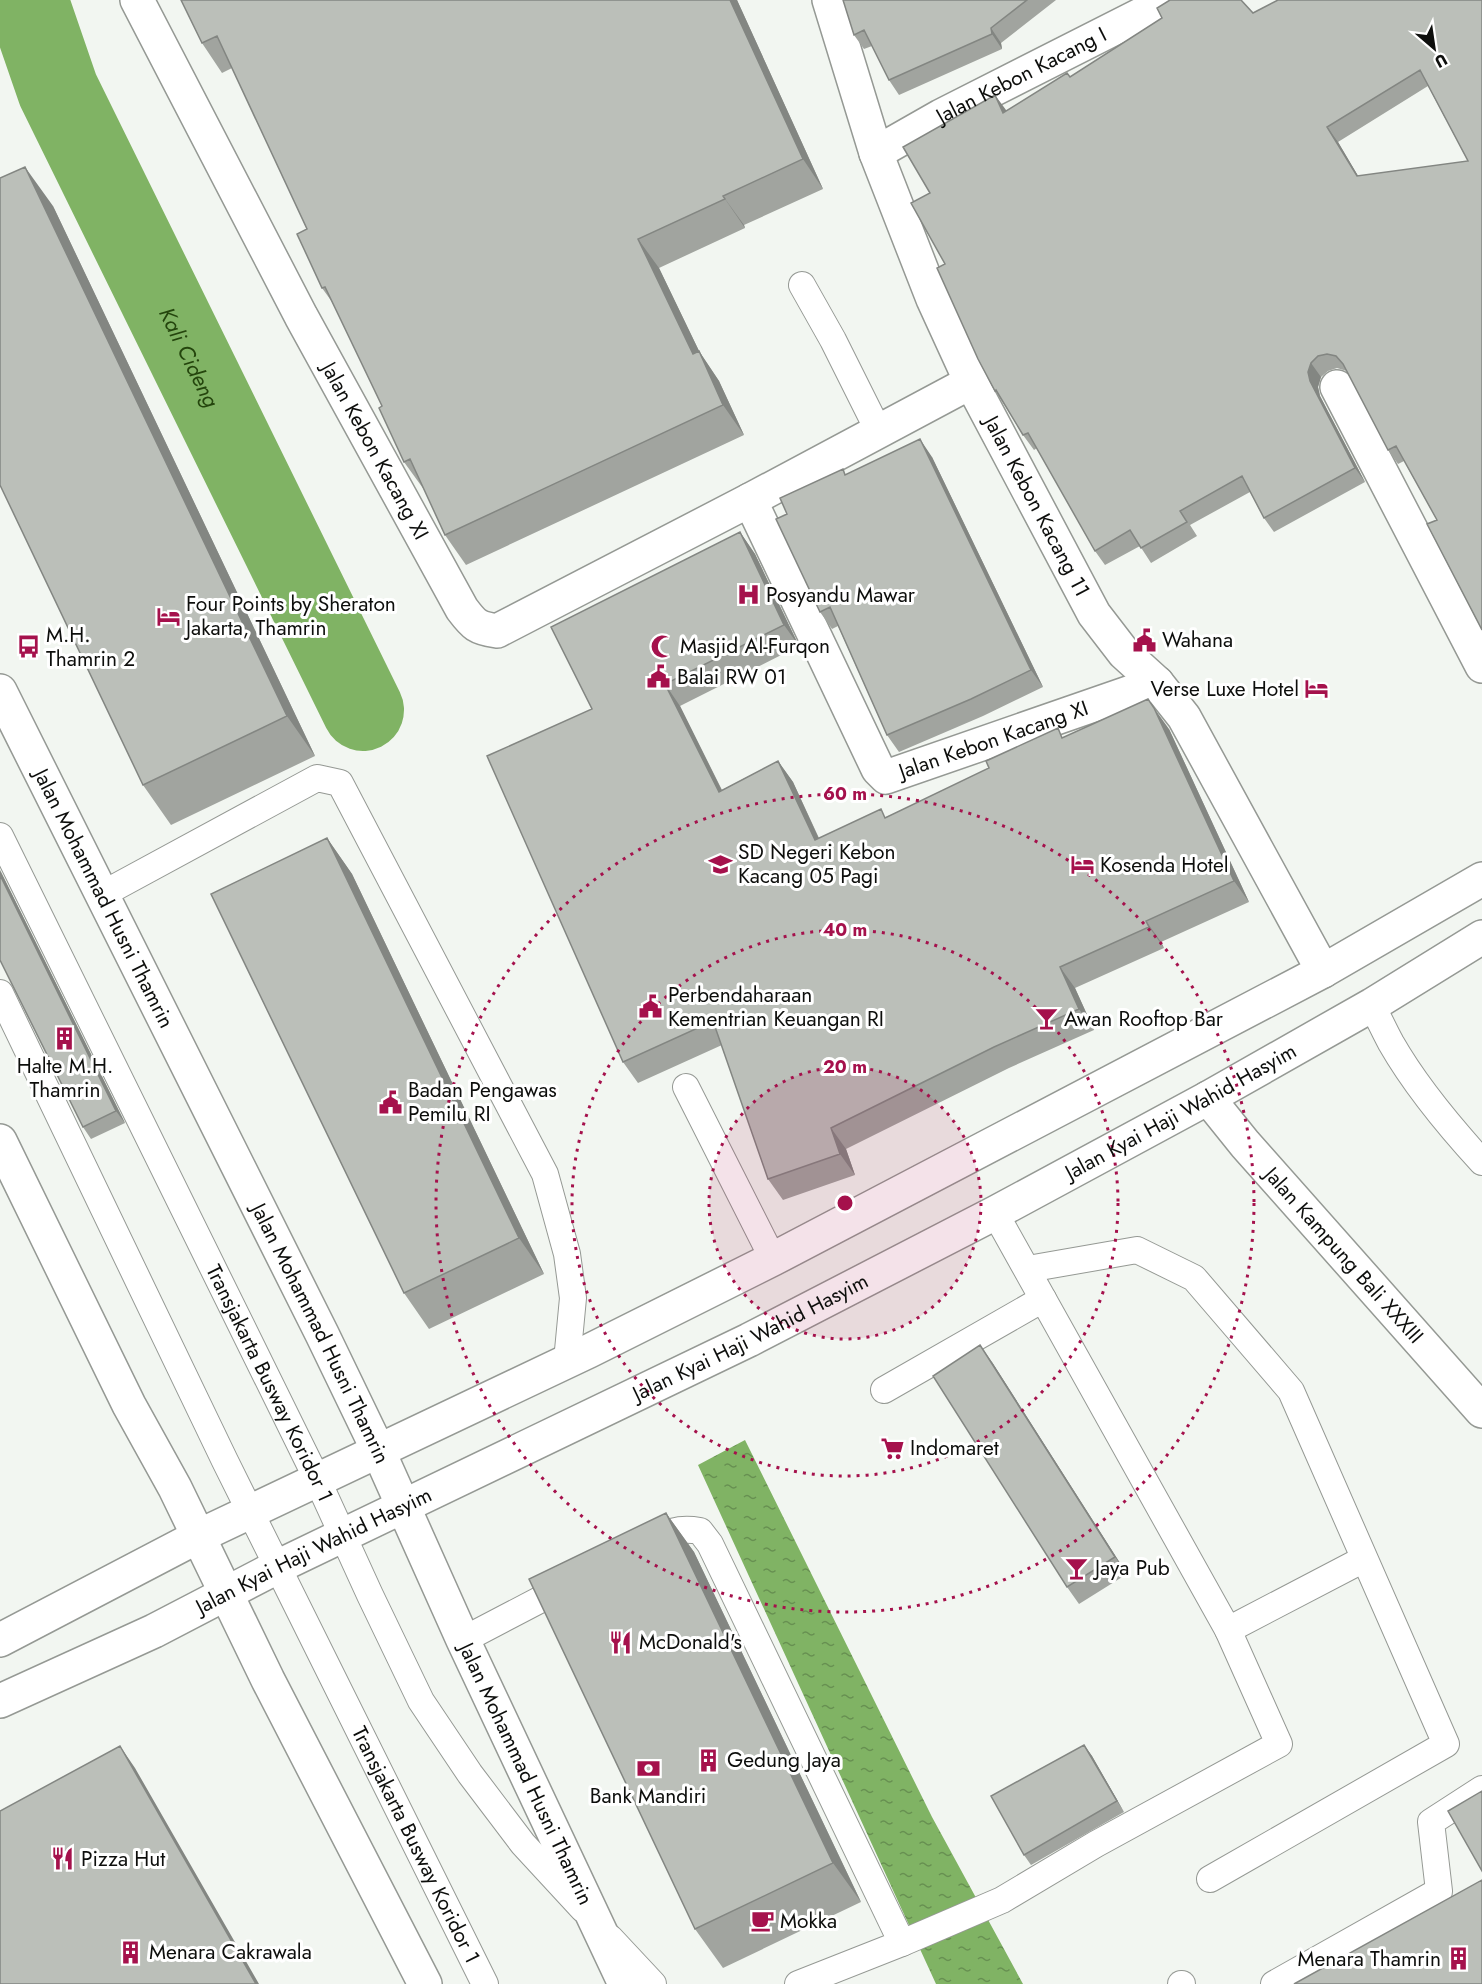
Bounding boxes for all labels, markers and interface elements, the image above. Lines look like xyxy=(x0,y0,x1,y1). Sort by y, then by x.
north arrow xyxy=(1404,18,1464,78)
street label: Jalan Kebon Kacang I xyxy=(928,20,1112,132)
text: U xyxy=(1431,48,1452,73)
water label: Kali Cideng xyxy=(151,302,228,413)
street label: Jalan Kebon Kacang XI xyxy=(313,354,436,545)
street label: Jalan Kebon Kacang 11 xyxy=(975,408,1097,602)
place label: Posyandu Mawar xyxy=(766,580,916,610)
hospital icon: Posyandu Mawar xyxy=(735,582,761,608)
place label: Four Points by Sheraton Jakarta, Thamrin xyxy=(183,589,396,643)
hotel icon: Four Points by Sheraton Jakarta, Thamrin xyxy=(155,603,181,629)
place label: M.H. Thamrin 2 xyxy=(46,620,135,674)
place label: Wahana xyxy=(1162,625,1233,655)
public building icon: Wahana xyxy=(1131,627,1157,653)
place label: Masjid Al-Furqon xyxy=(680,631,830,661)
mosque icon: Masjid Al-Furqon xyxy=(649,633,675,659)
bus stop icon: M.H. Thamrin 2 xyxy=(15,634,41,660)
place label: Balai RW 01 xyxy=(677,662,786,692)
public building icon: Balai RW 01 xyxy=(646,664,672,690)
place label: Verse Luxe Hotel xyxy=(1150,674,1299,704)
hotel icon: Verse Luxe Hotel xyxy=(1304,676,1330,702)
street label: Jalan Kebon Kacang XI xyxy=(892,693,1092,787)
street label: Jalan Mohammad Husni Thamrin xyxy=(25,761,181,1033)
text: 60 m xyxy=(823,781,867,807)
place label: SD Negeri Kebon Kacang 05 Pagi xyxy=(738,837,895,891)
place label: Kosenda Hotel xyxy=(1100,850,1229,880)
school or university icon: SD Negeri Kebon Kacang 05 Pagi xyxy=(707,851,733,877)
hotel icon: Kosenda Hotel xyxy=(1069,852,1095,878)
text: 40 m xyxy=(823,917,867,943)
place label: Perbendaharaan Kementrian Keuangan RI xyxy=(668,980,884,1034)
public building icon: Perbendaharaan Kementrian Keuangan RI xyxy=(637,994,663,1020)
place label: Awan Rooftop Bar xyxy=(1064,1004,1224,1034)
bar icon: Awan Rooftop Bar xyxy=(1033,1006,1059,1032)
building icon: Halte M.H. Thamrin xyxy=(52,1025,78,1051)
street label: Jalan Kyai Haji Wahid Hasyim xyxy=(1057,1036,1302,1189)
place label: Halte M.H. Thamrin xyxy=(17,1051,113,1105)
text: 20 m xyxy=(823,1054,867,1080)
place label: Badan Pengawas Pemilu RI xyxy=(408,1075,557,1129)
public building icon: Badan Pengawas Pemilu RI xyxy=(377,1089,403,1115)
street label: Jalan Kampung Bali XXXIII xyxy=(1255,1158,1430,1350)
centre of rings xyxy=(835,1193,855,1213)
street label: Jalan Mohammad Husni Thamrin xyxy=(243,1195,397,1468)
street label: Transjakarta Busway Koridor 1 xyxy=(199,1259,340,1507)
street label: Jalan Kyai Haji Wahid Hasyim xyxy=(625,1266,873,1410)
place label: Indomaret xyxy=(910,1433,999,1463)
supermarket icon: Indomaret xyxy=(879,1435,905,1461)
street label: Jalan Kyai Haji Wahid Hasyim xyxy=(188,1480,437,1623)
place label: Jaya Pub xyxy=(1092,1553,1170,1583)
bar icon: Jaya Pub xyxy=(1064,1555,1090,1581)
place label: McDonald's xyxy=(639,1627,742,1657)
restaurant icon: McDonald's xyxy=(608,1629,634,1655)
street label: Jalan Mohammad Husni Thamrin xyxy=(450,1635,601,1910)
street label: Transjakarta Busway Koridor 1 xyxy=(344,1721,487,1968)
place label: Gedung Jaya xyxy=(727,1745,841,1775)
building icon: Gedung Jaya xyxy=(696,1747,722,1773)
bank icon: Bank Mandiri xyxy=(635,1755,661,1781)
place label: Bank Mandiri xyxy=(590,1781,706,1811)
place label: Pizza Hut xyxy=(81,1844,165,1874)
restaurant icon: Pizza Hut xyxy=(50,1846,76,1872)
place label: Mokka xyxy=(780,1906,837,1936)
cafe icon: Mokka xyxy=(749,1908,775,1934)
place label: Menara Cakrawala xyxy=(149,1937,312,1967)
building icon: Menara Cakrawala xyxy=(118,1939,144,1965)
place label: Menara Thamrin xyxy=(1297,1944,1441,1974)
building icon: Menara Thamrin xyxy=(1446,1946,1472,1972)

